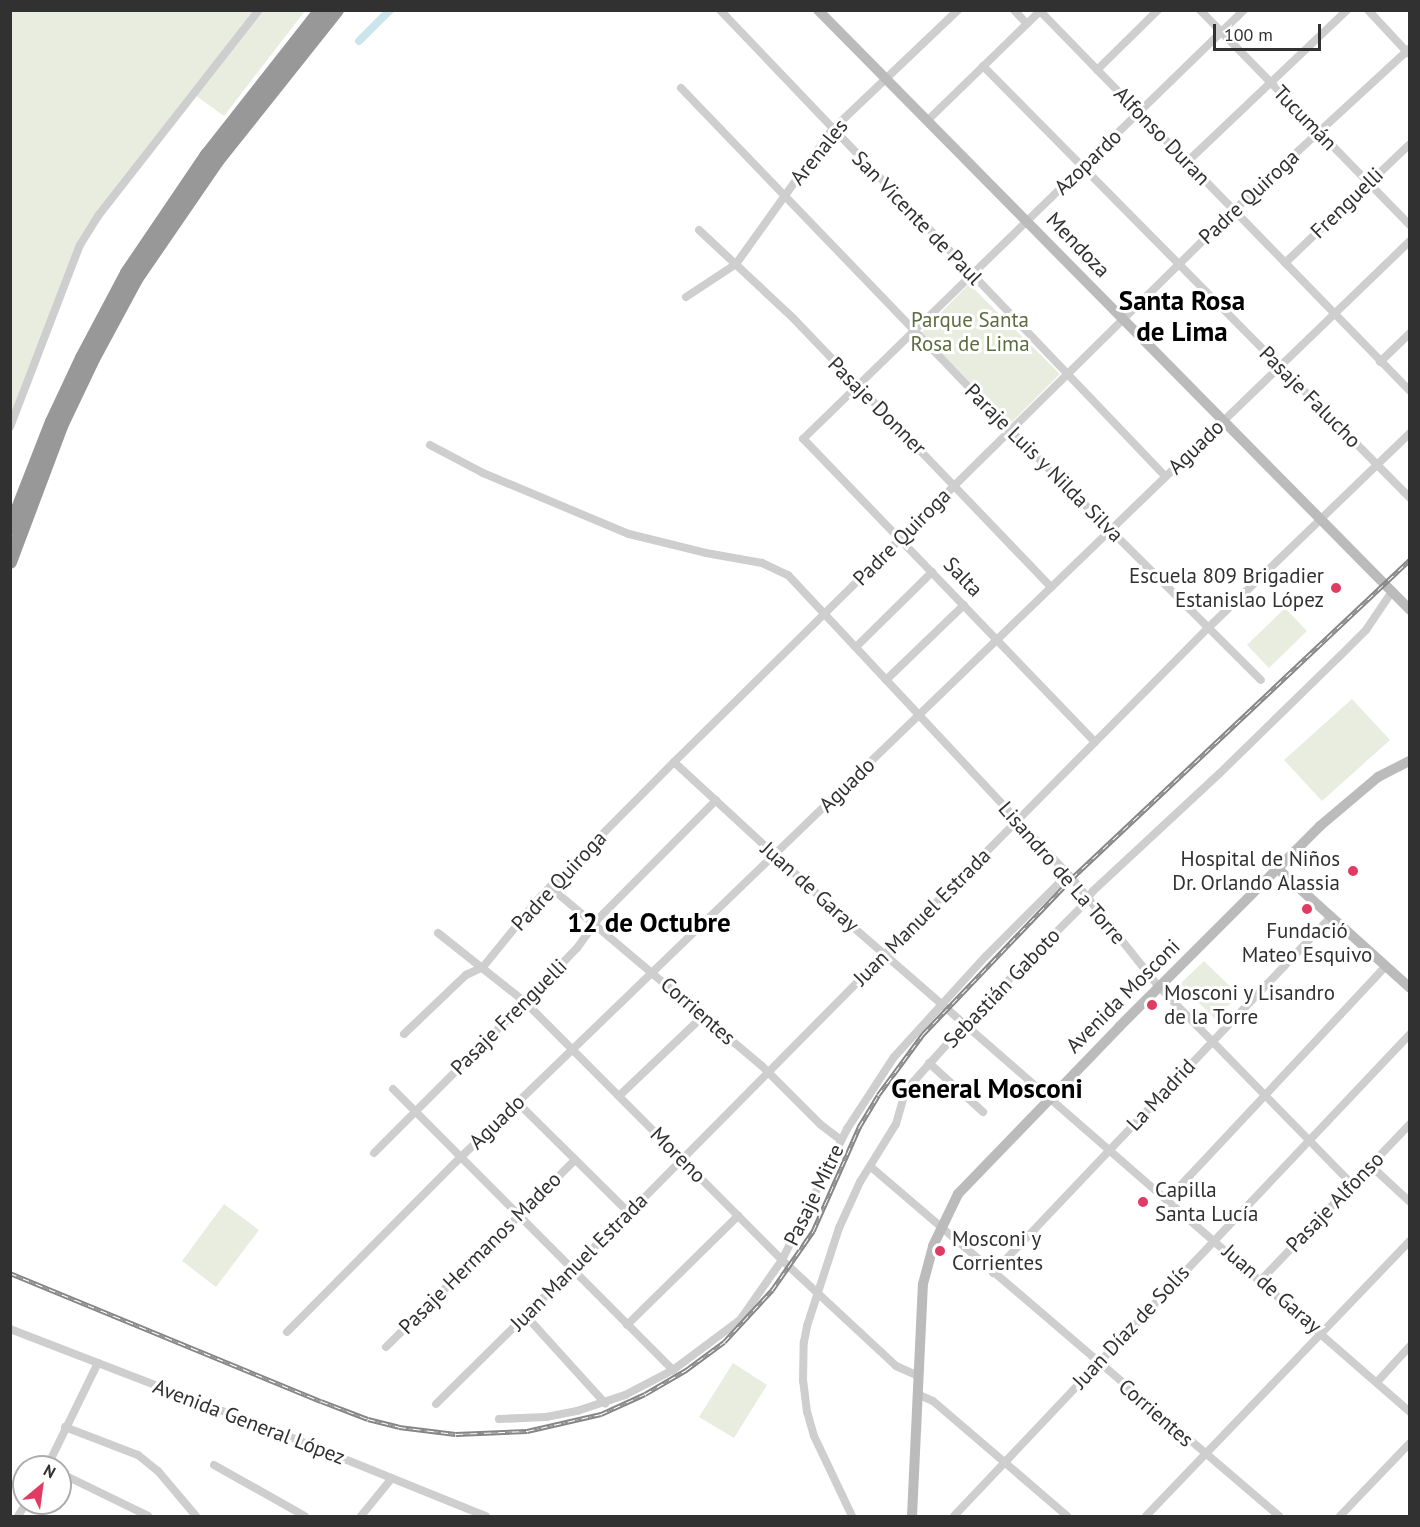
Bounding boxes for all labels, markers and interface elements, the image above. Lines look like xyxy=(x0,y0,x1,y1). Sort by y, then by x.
scale bar xyxy=(1216,12,1324,50)
text: 100 m xyxy=(1224,23,1273,46)
street label: Tucumán xyxy=(1268,80,1342,156)
street label: Alfonso Duran xyxy=(1109,81,1215,191)
street label: Arenales xyxy=(785,114,853,190)
street label: Azopardo xyxy=(1049,124,1127,200)
street label: Padre Quiroga xyxy=(1194,144,1304,250)
street label: San Vicente de Paul xyxy=(846,146,988,290)
street label: Frenguelli xyxy=(1305,162,1389,244)
street label: Mendoza xyxy=(1041,207,1115,283)
district label: Santa Rosa de Lima xyxy=(1119,284,1245,347)
park label: Parque Santa Rosa de Lima xyxy=(910,307,1030,357)
street label: Pasaje Falucho xyxy=(1254,341,1366,453)
street label: Pasaje Donner xyxy=(823,352,931,460)
street label: Paraje Luis y Nilda Silva xyxy=(959,378,1129,548)
street label: Aguado xyxy=(1163,414,1229,480)
street label: Padre Quiroga xyxy=(848,483,956,591)
street label: Salta xyxy=(938,552,988,602)
place label: Escuela 809 Brigadier Estanislao López xyxy=(1129,563,1324,613)
marker: Escuela 809 Brigadier Estanislao López xyxy=(1329,581,1343,595)
street label: Aguado xyxy=(814,752,880,818)
street label: Lisandro de La Torre xyxy=(993,796,1131,950)
street label: Padre Quiroga xyxy=(506,826,612,936)
street label: Juan de Garay xyxy=(756,836,864,938)
street label: Juan Manuel Estrada xyxy=(848,843,996,991)
place label: Hospital de Niños Dr. Orlando Alassia xyxy=(1170,846,1340,896)
marker: Hospital de Niños Dr. Orlando Alassia xyxy=(1344,862,1362,880)
marker: Fundació Mateo Esquivo xyxy=(1300,902,1314,916)
district label: 12 de Octubre xyxy=(567,907,731,939)
place label: Fundació Mateo Esquivo xyxy=(1242,918,1372,968)
street label: Sebastián Gaboto xyxy=(939,923,1065,1053)
street label: Avenida Mosconi xyxy=(1061,934,1185,1058)
street label: Pasaje Frenguelli xyxy=(446,954,572,1080)
street label: Corrientes xyxy=(655,972,741,1050)
place label: Mosconi y Lisandro de la Torre xyxy=(1164,980,1336,1030)
marker: Mosconi y Lisandro de la Torre xyxy=(1145,998,1159,1012)
street label: La Madrid xyxy=(1121,1054,1201,1136)
district label: General Mosconi xyxy=(891,1073,1083,1105)
street label: Aguado xyxy=(464,1089,530,1155)
street label: Moreno xyxy=(645,1122,711,1188)
street label: Pasaje Mitre xyxy=(779,1140,849,1250)
street label: Pasaje Alfonso xyxy=(1281,1146,1389,1258)
street label: Pasaje Hermanos Madeo xyxy=(394,1167,566,1339)
place label: Capilla Santa Lucía xyxy=(1155,1177,1258,1227)
street label: Juan Manuel Estrada xyxy=(505,1188,653,1336)
marker: Capilla Santa Lucía xyxy=(1136,1195,1150,1209)
place label: Mosconi y Corrientes xyxy=(952,1226,1043,1276)
street label: Juan de Garay xyxy=(1217,1239,1327,1339)
marker: Mosconi y Corrientes xyxy=(933,1244,947,1258)
street label: Juan Díaz de Solís xyxy=(1067,1260,1195,1394)
street label: Avenida General López xyxy=(149,1374,349,1470)
street label: Corrientes xyxy=(1113,1374,1199,1452)
north arrow xyxy=(12,1455,72,1515)
text: N xyxy=(40,1460,59,1482)

